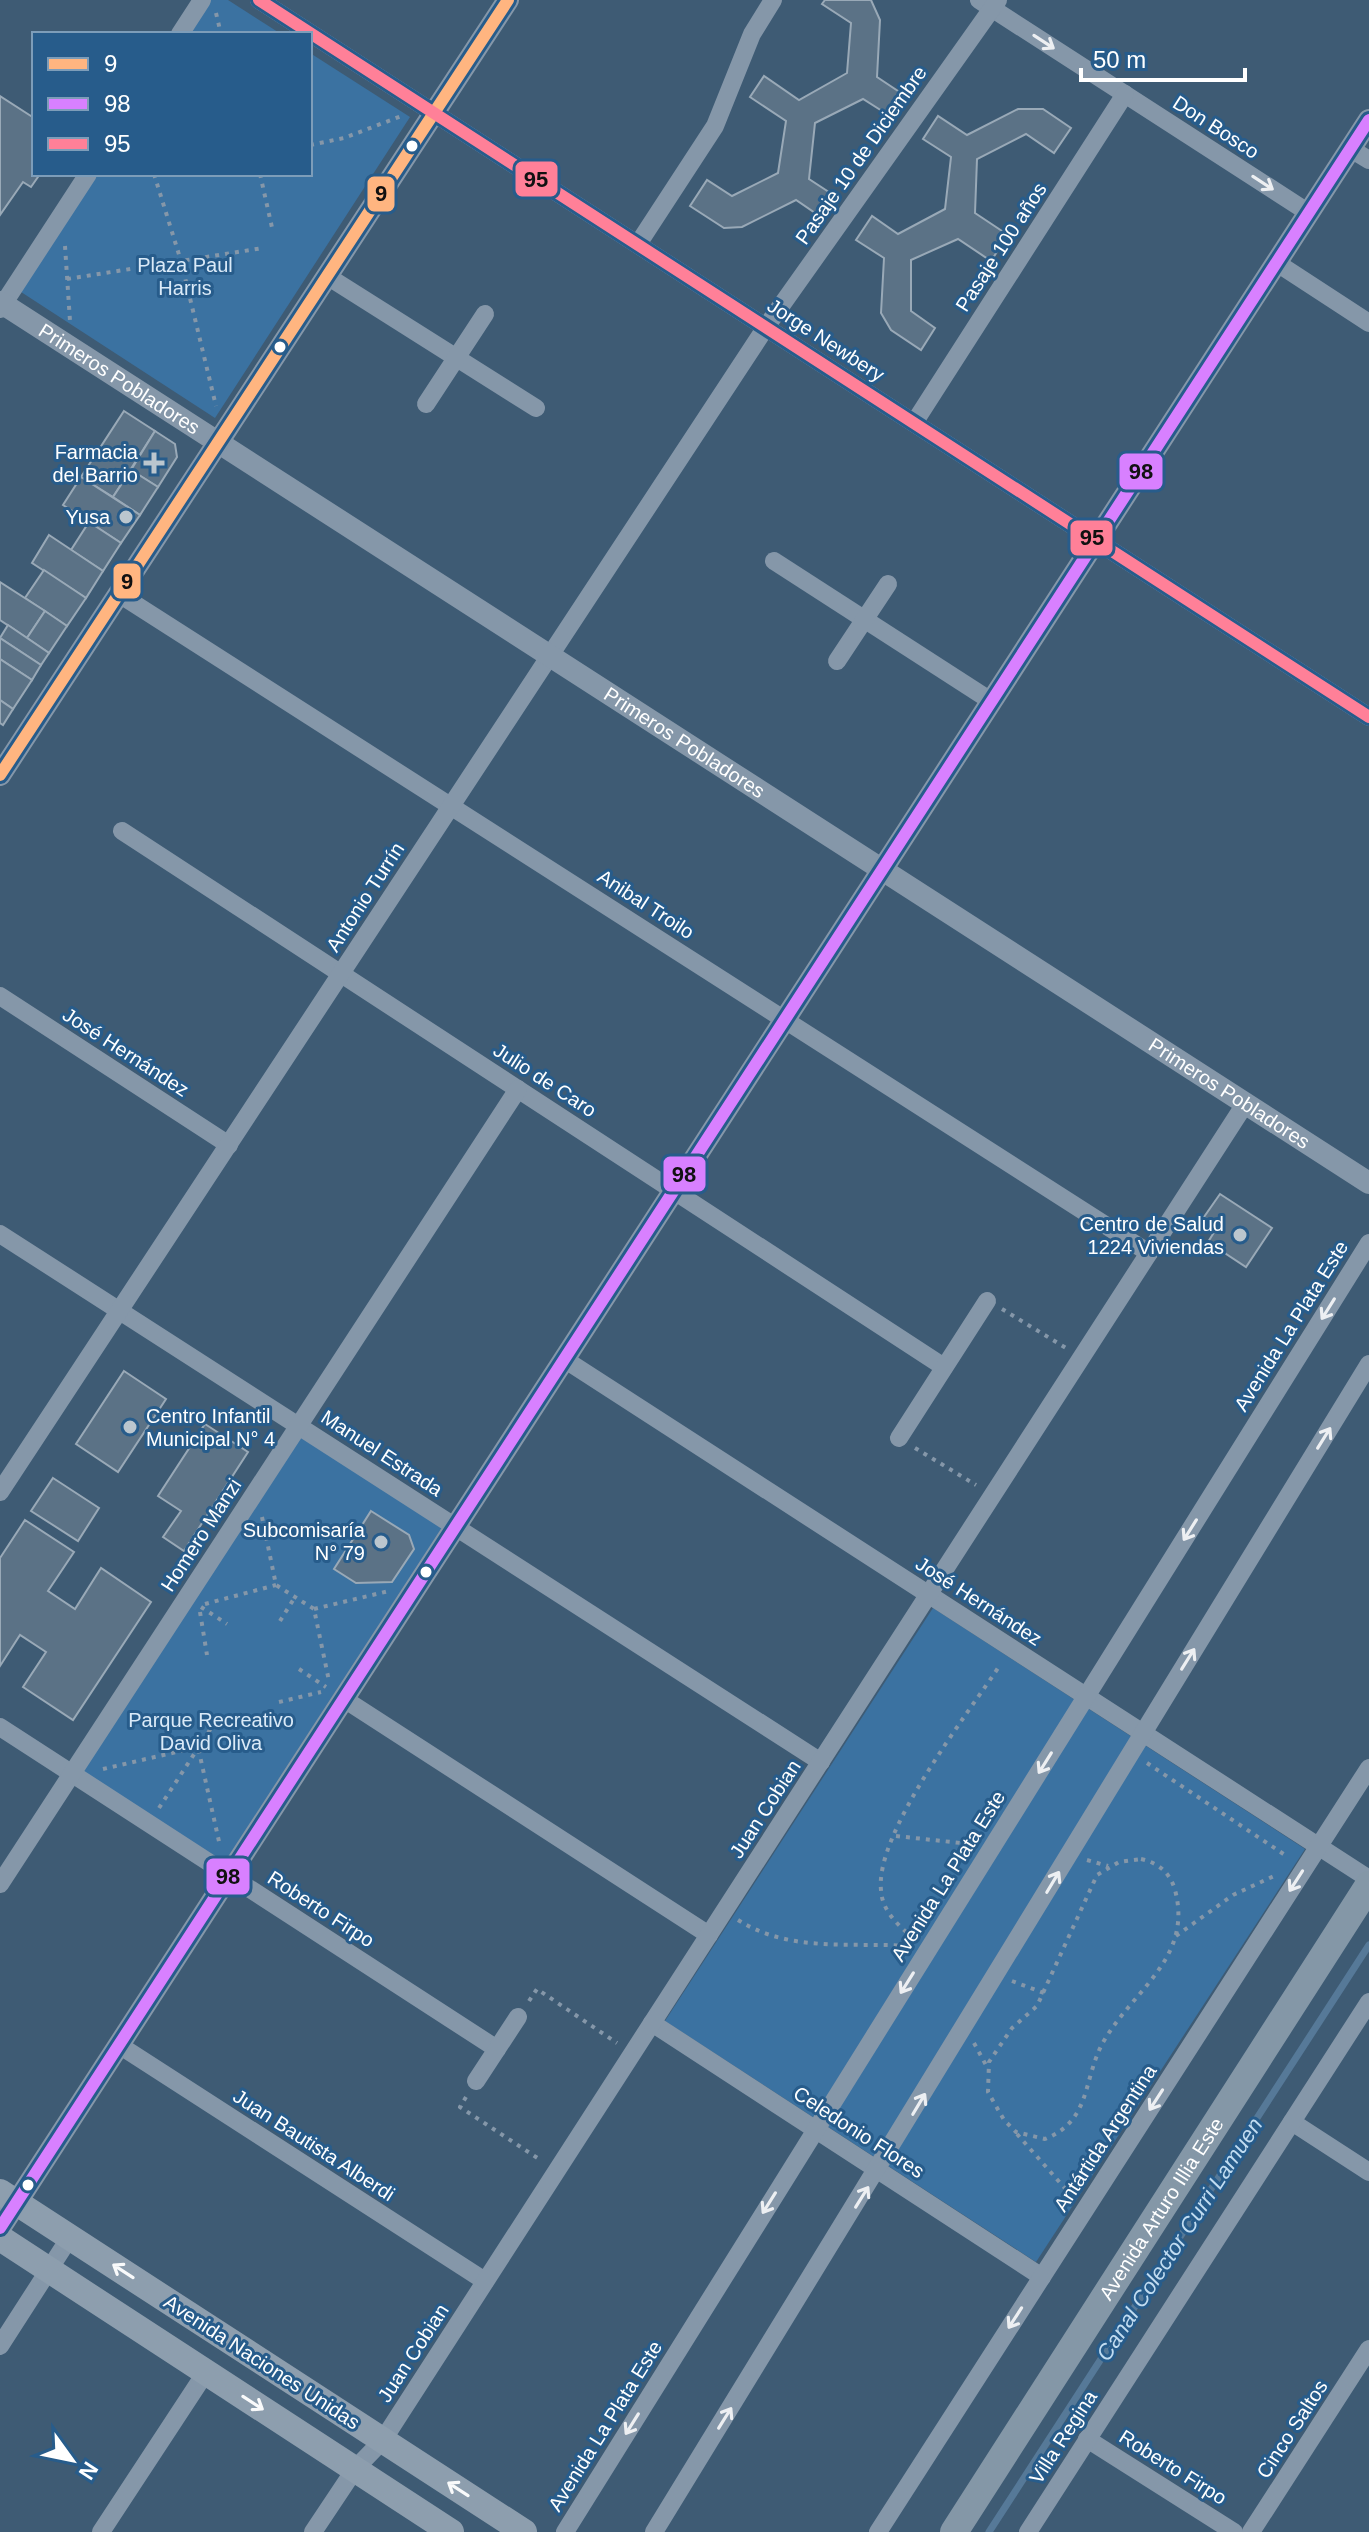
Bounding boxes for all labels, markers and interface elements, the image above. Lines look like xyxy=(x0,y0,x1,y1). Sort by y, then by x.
legend xyxy=(32,32,312,176)
scale bar xyxy=(1081,32,1245,82)
one-way arrow xyxy=(1032,35,1055,51)
text: 50 m xyxy=(1093,46,1146,73)
text: 9 xyxy=(104,50,117,77)
street label: Pasaje 10 de Diciembre xyxy=(791,62,931,248)
text: 98 xyxy=(104,90,131,117)
street label: Don Bosco xyxy=(1169,91,1263,163)
text: 95 xyxy=(104,130,131,157)
unlabelled marker xyxy=(404,138,420,154)
line badge: 95 xyxy=(514,160,559,198)
text: 95 xyxy=(524,167,548,192)
line badge: 9 xyxy=(366,175,396,213)
one-way arrow xyxy=(1251,175,1274,191)
street label: Pasaje 100 años xyxy=(951,179,1051,315)
text: 9 xyxy=(375,181,387,206)
park label: Plaza Paul Harris xyxy=(137,254,233,299)
street label: Jorge Newbery xyxy=(764,294,888,386)
street label: Primeros Pobladores xyxy=(35,319,204,439)
unlabelled marker xyxy=(272,339,288,355)
place label: Farmacia del Barrio xyxy=(52,441,139,486)
line badge: 98 xyxy=(1118,452,1164,491)
marker: Farmacia del Barrio xyxy=(145,454,163,472)
text: 98 xyxy=(1129,459,1153,484)
place label: Yusa xyxy=(66,506,111,528)
marker: Yusa xyxy=(117,508,135,526)
line badge: 95 xyxy=(1069,519,1114,557)
text: 95 xyxy=(1080,525,1104,550)
line badge: 9 xyxy=(112,562,142,600)
text: 9 xyxy=(121,569,133,594)
street label: Primeros Pobladores xyxy=(600,683,769,802)
street label: Antonio Turrín xyxy=(322,838,408,956)
street label: Anibal Troilo xyxy=(594,865,698,943)
street label: José Hernández xyxy=(59,1003,193,1101)
street label: Primeros Pobladores xyxy=(1145,1033,1314,1153)
street label: Julio de Caro xyxy=(490,1039,600,1121)
line badge: 98 xyxy=(662,1155,707,1193)
text: 98 xyxy=(672,1162,696,1187)
place label: Centro de Salud 1224 Viviendas xyxy=(1079,1213,1224,1258)
marker: Centro de Salud 1224 Viviendas xyxy=(1231,1226,1249,1244)
street label: Avenida La Plata Este xyxy=(1230,1237,1352,1415)
one-way arrow xyxy=(1319,1297,1335,1320)
place label: Centro Infantil Municipal N° 4 xyxy=(146,1405,275,1450)
street label: Manuel Estrada xyxy=(317,1406,447,1501)
marker: Centro Infantil Municipal N° 4 xyxy=(121,1418,139,1436)
one-way arrow xyxy=(1316,1427,1332,1450)
street label: Homero Manzi xyxy=(156,1474,246,1596)
one-way arrow xyxy=(1182,1518,1198,1541)
place label: Subcomisaría N° 79 xyxy=(243,1519,366,1564)
marker: Subcomisaría N° 79 xyxy=(372,1533,390,1551)
street label: José Hernández xyxy=(912,1552,1046,1650)
unlabelled marker xyxy=(418,1564,434,1580)
one-way arrow xyxy=(1180,1648,1196,1671)
park label: Parque Recreativo David Oliva xyxy=(128,1709,294,1754)
one-way arrow xyxy=(1037,1751,1053,1774)
street label: Juan Cobian xyxy=(725,1756,805,1862)
street label: Avenida La Plata Este xyxy=(887,1787,1009,1965)
line badge: 98 xyxy=(205,1857,251,1896)
text: 98 xyxy=(216,1864,240,1889)
street label: Roberto Firpo xyxy=(264,1866,378,1952)
one-way arrow xyxy=(1288,1869,1304,1892)
one-way arrow xyxy=(1045,1871,1061,1894)
one-way arrow xyxy=(898,1971,914,1994)
street label: Antártida Argentina xyxy=(1049,2060,1161,2215)
street label: Celedonio Flores xyxy=(790,2082,928,2182)
street label: Juan Bautista Alberdi xyxy=(229,2085,399,2205)
one-way arrow xyxy=(1147,2088,1163,2111)
one-way arrow xyxy=(911,2093,927,2116)
water label: Canal Colector Curri Lamuen xyxy=(1091,2113,1267,2366)
street label: Avenida Arturo Illia Este xyxy=(1095,2114,1228,2304)
unlabelled marker xyxy=(20,2177,36,2193)
one-way arrow xyxy=(854,2186,870,2209)
one-way arrow xyxy=(760,2191,776,2214)
one-way arrow xyxy=(112,2263,135,2279)
street label: Avenida Naciones Unidas xyxy=(160,2291,364,2433)
street label: Juan Cobian xyxy=(373,2300,453,2406)
one-way arrow xyxy=(1007,2307,1024,2329)
street label: Avenida La Plata Este xyxy=(544,2337,666,2515)
street label: Cinco Saltos xyxy=(1252,2376,1332,2482)
street label: Villa Regina xyxy=(1025,2386,1102,2488)
one-way arrow xyxy=(241,2396,264,2412)
one-way arrow xyxy=(717,2407,733,2430)
one-way arrow xyxy=(623,2412,639,2435)
north arrow xyxy=(32,2420,112,2500)
street label: Roberto Firpo xyxy=(1115,2425,1231,2509)
text: N xyxy=(74,2457,103,2484)
one-way arrow xyxy=(448,2481,470,2498)

